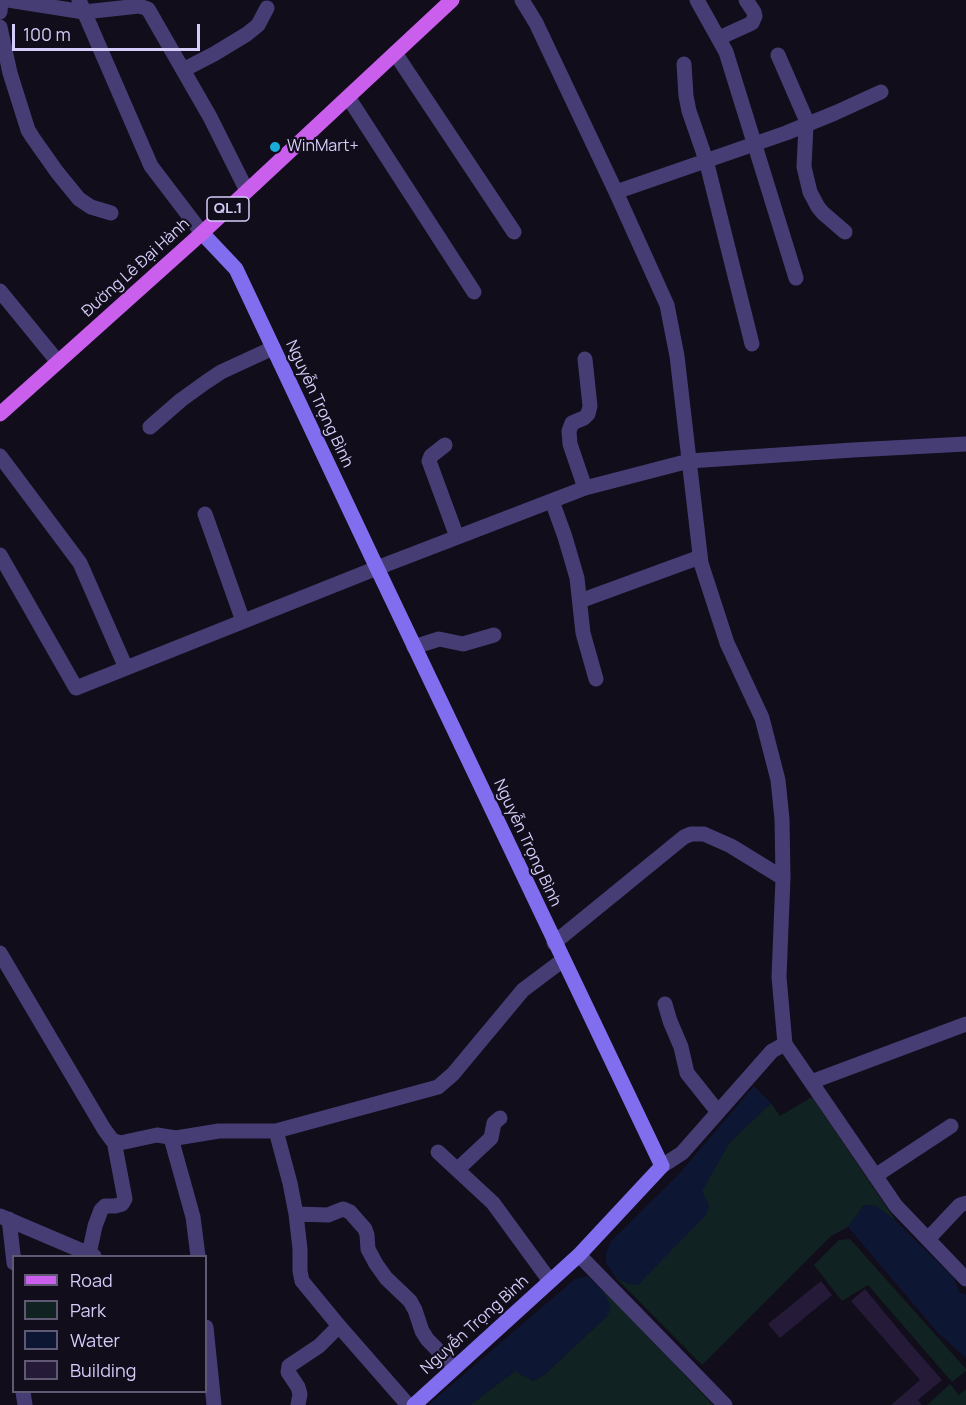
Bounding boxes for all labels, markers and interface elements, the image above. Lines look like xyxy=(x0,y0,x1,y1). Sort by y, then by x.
scale bar xyxy=(15,12,202,50)
text: 100 m xyxy=(23,22,71,46)
place label: WinMart+ xyxy=(287,137,359,157)
marker: WinMart+ xyxy=(268,140,282,154)
road number: QL.1 xyxy=(207,197,249,221)
street label: Đường Lê Đại Hành xyxy=(78,215,194,321)
street label: Nguyễn Trọng Bình xyxy=(281,337,357,471)
street label: Nguyễn Trọng Bình xyxy=(489,776,565,910)
legend xyxy=(12,1255,207,1393)
text: Road xyxy=(70,1268,113,1292)
street label: Nguyễn Trọng Bình xyxy=(417,1272,533,1378)
text: Park xyxy=(70,1298,106,1322)
text: Water xyxy=(70,1328,120,1352)
text: Building xyxy=(70,1358,136,1382)

